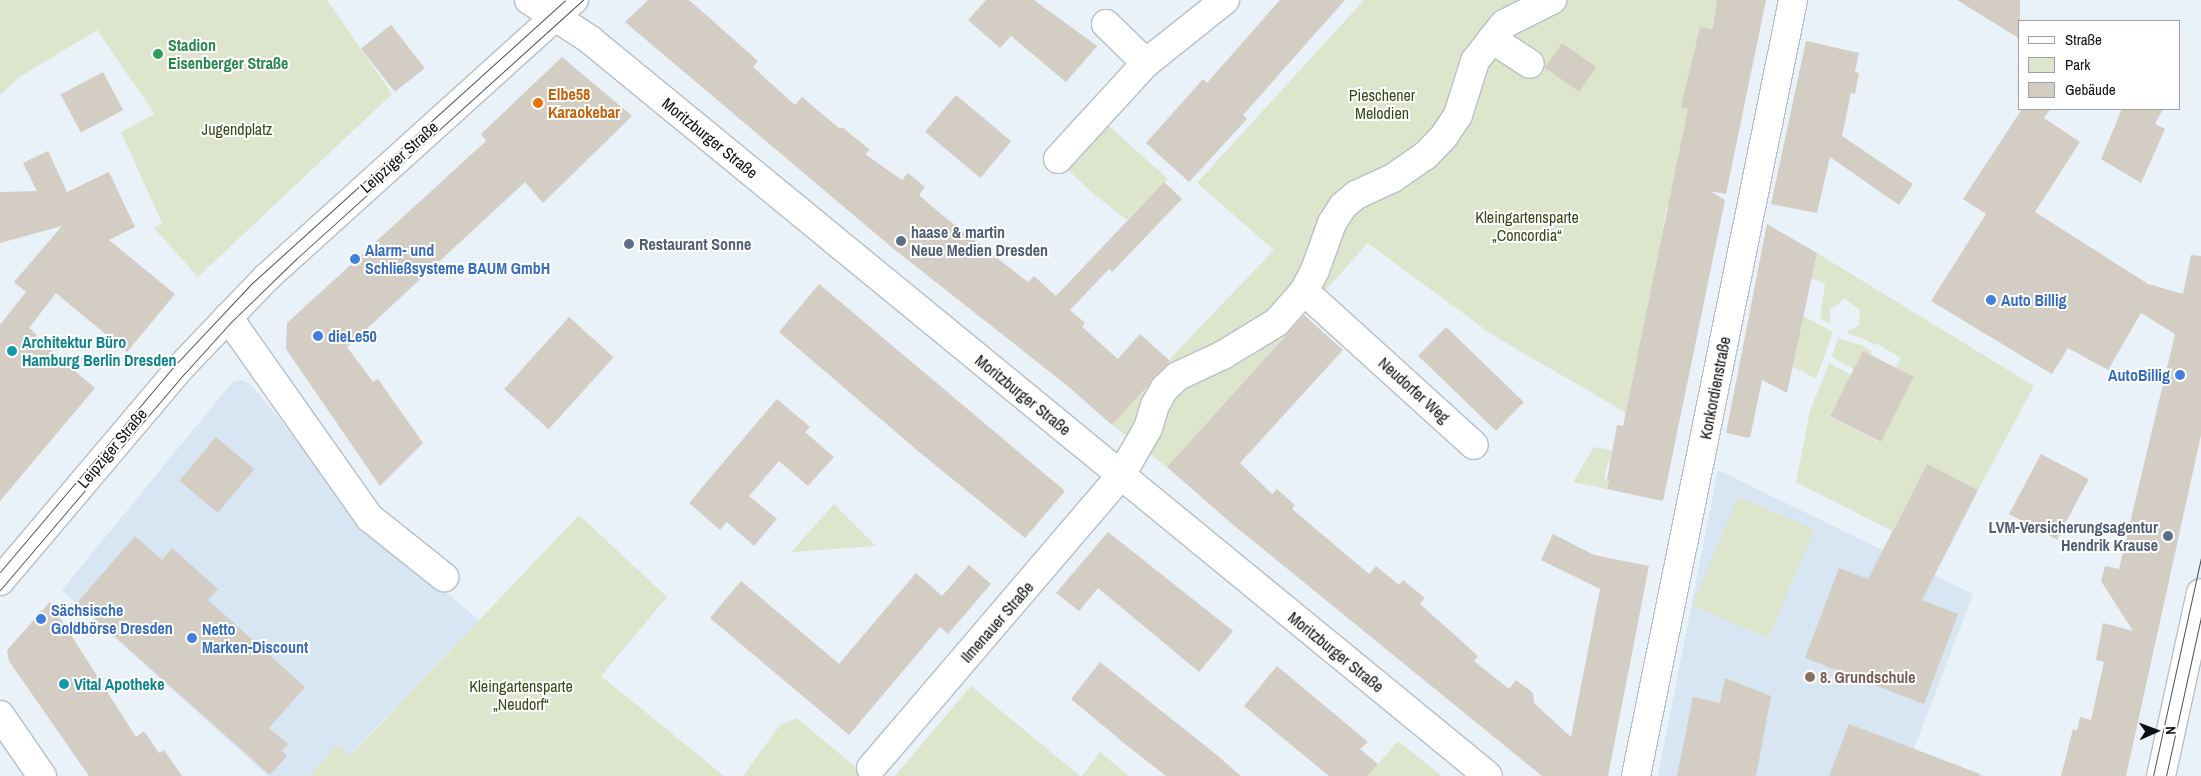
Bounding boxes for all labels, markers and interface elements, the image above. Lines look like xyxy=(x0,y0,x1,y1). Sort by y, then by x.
legend xyxy=(2018,20,2181,110)
text: Straße xyxy=(2065,29,2102,50)
place label: Stadion Eisenberger Straße xyxy=(168,35,288,73)
marker: Stadion Eisenberger Straße xyxy=(152,48,164,60)
text: Park xyxy=(2065,54,2090,75)
text: Gebäude xyxy=(2065,79,2116,100)
place label: Elbe58 Karaokebar xyxy=(548,84,620,122)
park label: Pieschener Melodien xyxy=(1349,85,1415,123)
street label: Moritzburger Straße xyxy=(658,94,762,182)
marker: Elbe58 Karaokebar xyxy=(532,97,544,109)
street label: Leipziger Straße xyxy=(356,117,442,197)
park label: Jugendplatz xyxy=(202,119,272,139)
park label: Kleingartensparte „Concordia“ xyxy=(1475,207,1579,245)
place label: haase & martin Neue Medien Dresden xyxy=(911,222,1048,260)
place label: Restaurant Sonne xyxy=(639,234,751,254)
marker: haase & martin Neue Medien Dresden xyxy=(895,235,907,247)
marker: Restaurant Sonne xyxy=(623,238,635,250)
place label: Alarm- und Schließsysteme BAUM GmbH xyxy=(365,240,550,278)
marker: Alarm- und Schließsysteme BAUM GmbH xyxy=(349,253,361,265)
place label: Auto Billig xyxy=(2001,290,2067,310)
marker: Auto Billig xyxy=(1985,294,1997,306)
place label: dieLe50 xyxy=(328,326,377,346)
marker: dieLe50 xyxy=(312,330,324,342)
place label: Architektur Büro Hamburg Berlin Dresden xyxy=(22,332,177,370)
street label: Konkordienstraße xyxy=(1696,335,1734,441)
marker: Architektur Büro Hamburg Berlin Dresden xyxy=(6,345,18,357)
street label: Moritzburger Straße xyxy=(971,351,1075,439)
street label: Neudorfer Weg xyxy=(1375,353,1453,427)
place label: AutoBillig xyxy=(2108,365,2170,385)
marker: AutoBillig xyxy=(2174,369,2186,381)
street label: Leipziger Straße xyxy=(73,404,151,492)
place label: LVM-Versicherungsagentur Hendrik Krause xyxy=(1989,517,2158,555)
marker: LVM-Versicherungsagentur Hendrik Krause xyxy=(2162,530,2174,542)
street label: Ilmenauer Straße xyxy=(957,577,1037,667)
place label: Sächsische Goldbörse Dresden xyxy=(51,600,173,638)
street label: Moritzburger Straße xyxy=(1284,608,1388,696)
marker: Sächsische Goldbörse Dresden xyxy=(35,613,47,625)
place label: Netto Marken-Discount xyxy=(202,619,308,657)
marker: Netto Marken-Discount xyxy=(186,632,198,644)
place label: 8. Grundschule xyxy=(1820,667,1916,687)
marker: 8. Grundschule xyxy=(1804,671,1816,683)
place label: Vital Apotheke xyxy=(74,674,165,694)
park label: Kleingartensparte „Neudorf“ xyxy=(469,676,573,714)
marker: Vital Apotheke xyxy=(58,678,70,690)
north arrow xyxy=(2131,706,2181,756)
text: N xyxy=(2162,726,2180,735)

